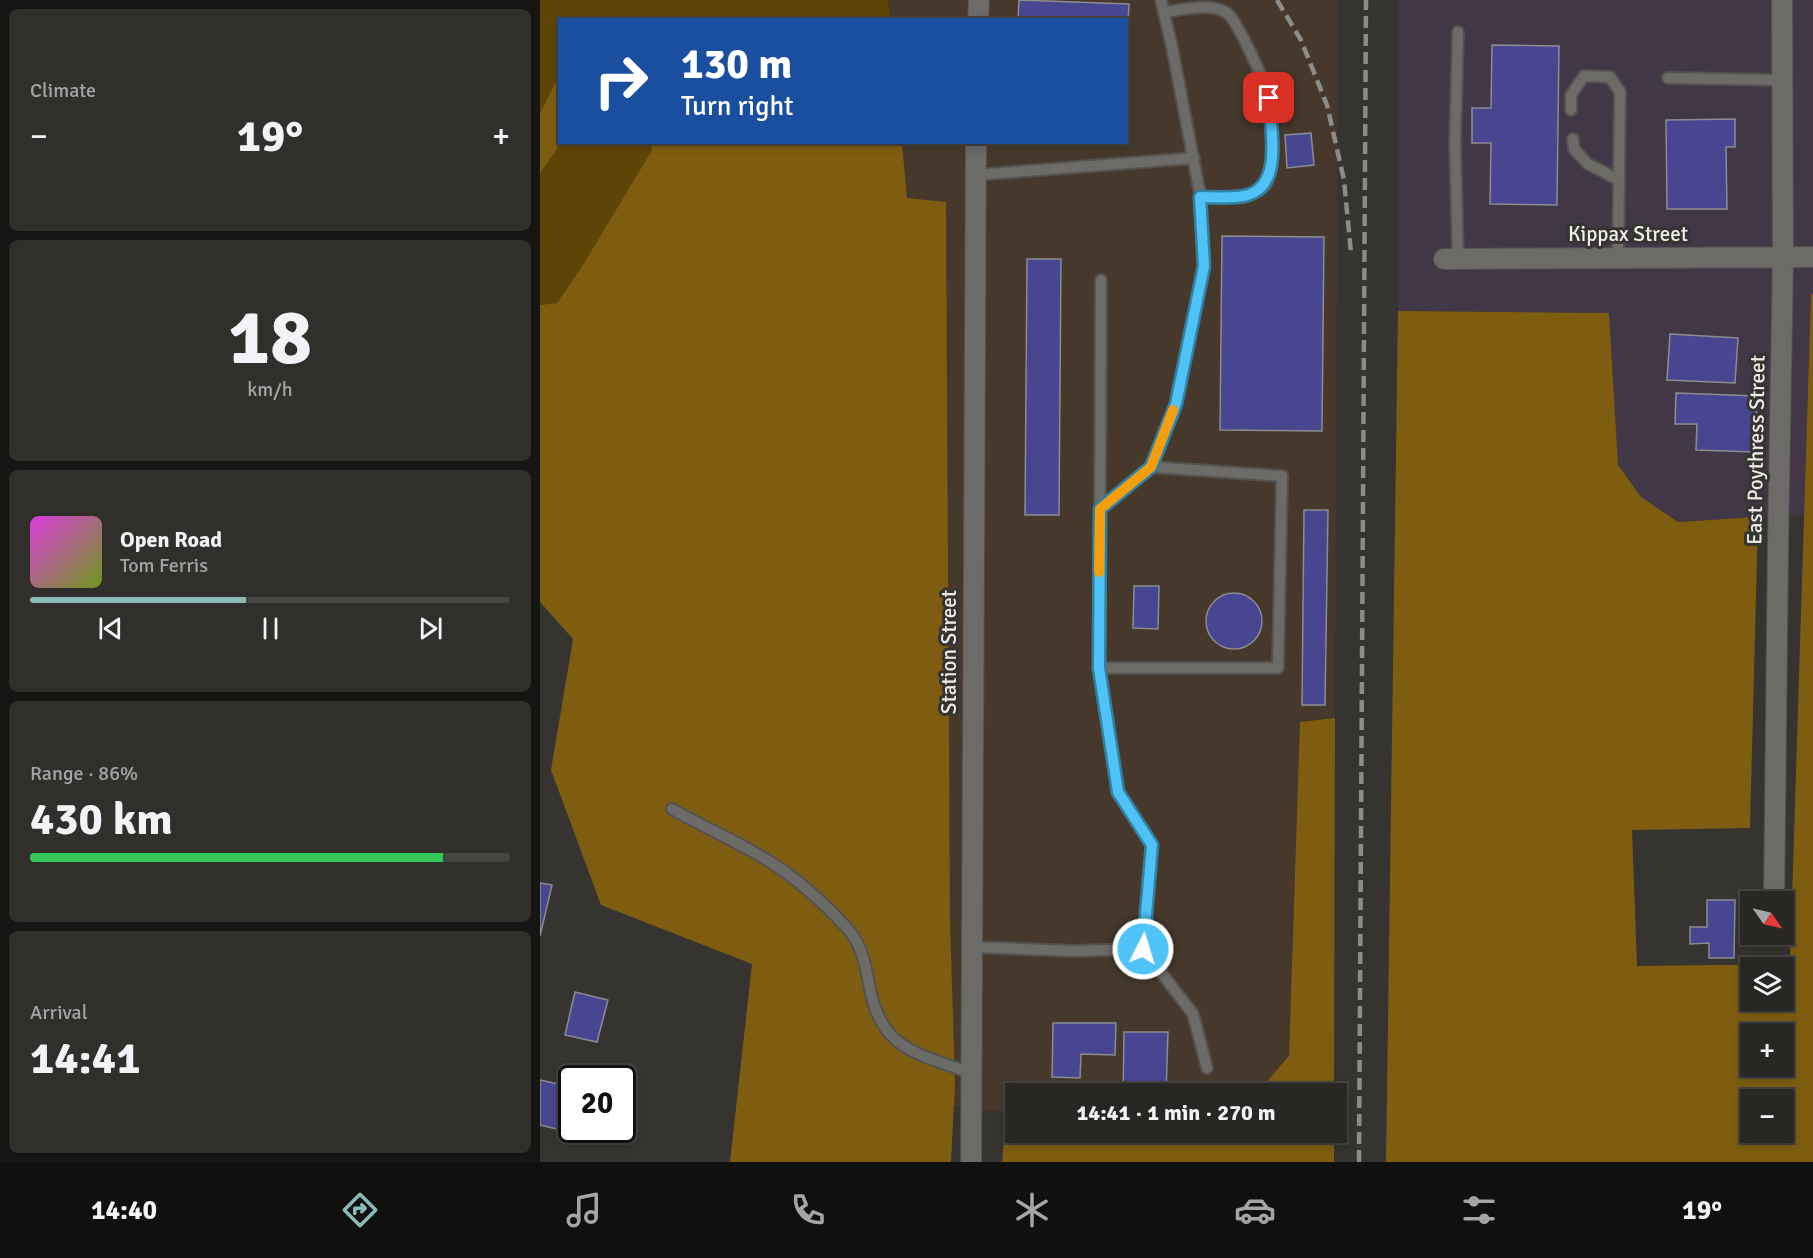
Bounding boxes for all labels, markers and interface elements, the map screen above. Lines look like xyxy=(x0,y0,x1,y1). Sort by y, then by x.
text: 130 m xyxy=(681,39,792,90)
icon: right xyxy=(582,42,660,120)
pin xyxy=(1243,72,1294,123)
text: Climate xyxy=(30,78,96,103)
icon: arrive xyxy=(1252,81,1285,114)
text: Turn right xyxy=(681,90,794,123)
text: 19° xyxy=(237,109,303,164)
text: − xyxy=(30,116,48,157)
text: + xyxy=(492,116,510,157)
street label: Kippax Street xyxy=(1568,221,1688,247)
text: 18 xyxy=(228,290,312,386)
street label: East Poythress Street xyxy=(1741,355,1771,545)
text: km/h xyxy=(247,377,293,402)
text: Open Road xyxy=(120,526,222,553)
text: Tom Ferris xyxy=(120,553,208,578)
street label: Station Street xyxy=(936,590,962,714)
icon: previous xyxy=(94,612,127,645)
icon: pause xyxy=(254,612,287,645)
icon: next xyxy=(414,612,447,645)
text: Range · 86% xyxy=(30,761,138,786)
text: 430 km xyxy=(30,792,173,847)
north arrow xyxy=(1740,891,1794,945)
map controls xyxy=(1740,891,1794,1143)
position arrow xyxy=(1111,917,1175,981)
button: layers xyxy=(1740,957,1794,1011)
text: Arrival xyxy=(30,1000,88,1025)
button: + xyxy=(1740,1023,1794,1077)
text: 14:41 xyxy=(30,1031,140,1086)
speed limit sign: 20 xyxy=(558,1065,636,1143)
button: − xyxy=(1740,1089,1794,1143)
text: 14:41 · 1 min · 270 m xyxy=(1076,1099,1276,1126)
icon: directions xyxy=(339,1189,381,1231)
icon: music xyxy=(563,1189,605,1231)
icon: phone xyxy=(787,1189,829,1231)
icon: climate xyxy=(1011,1189,1053,1231)
icon: car xyxy=(1234,1189,1276,1231)
icon: filters xyxy=(1458,1189,1500,1231)
text: 14:40 xyxy=(91,1194,157,1227)
text: 19° xyxy=(1682,1194,1722,1227)

